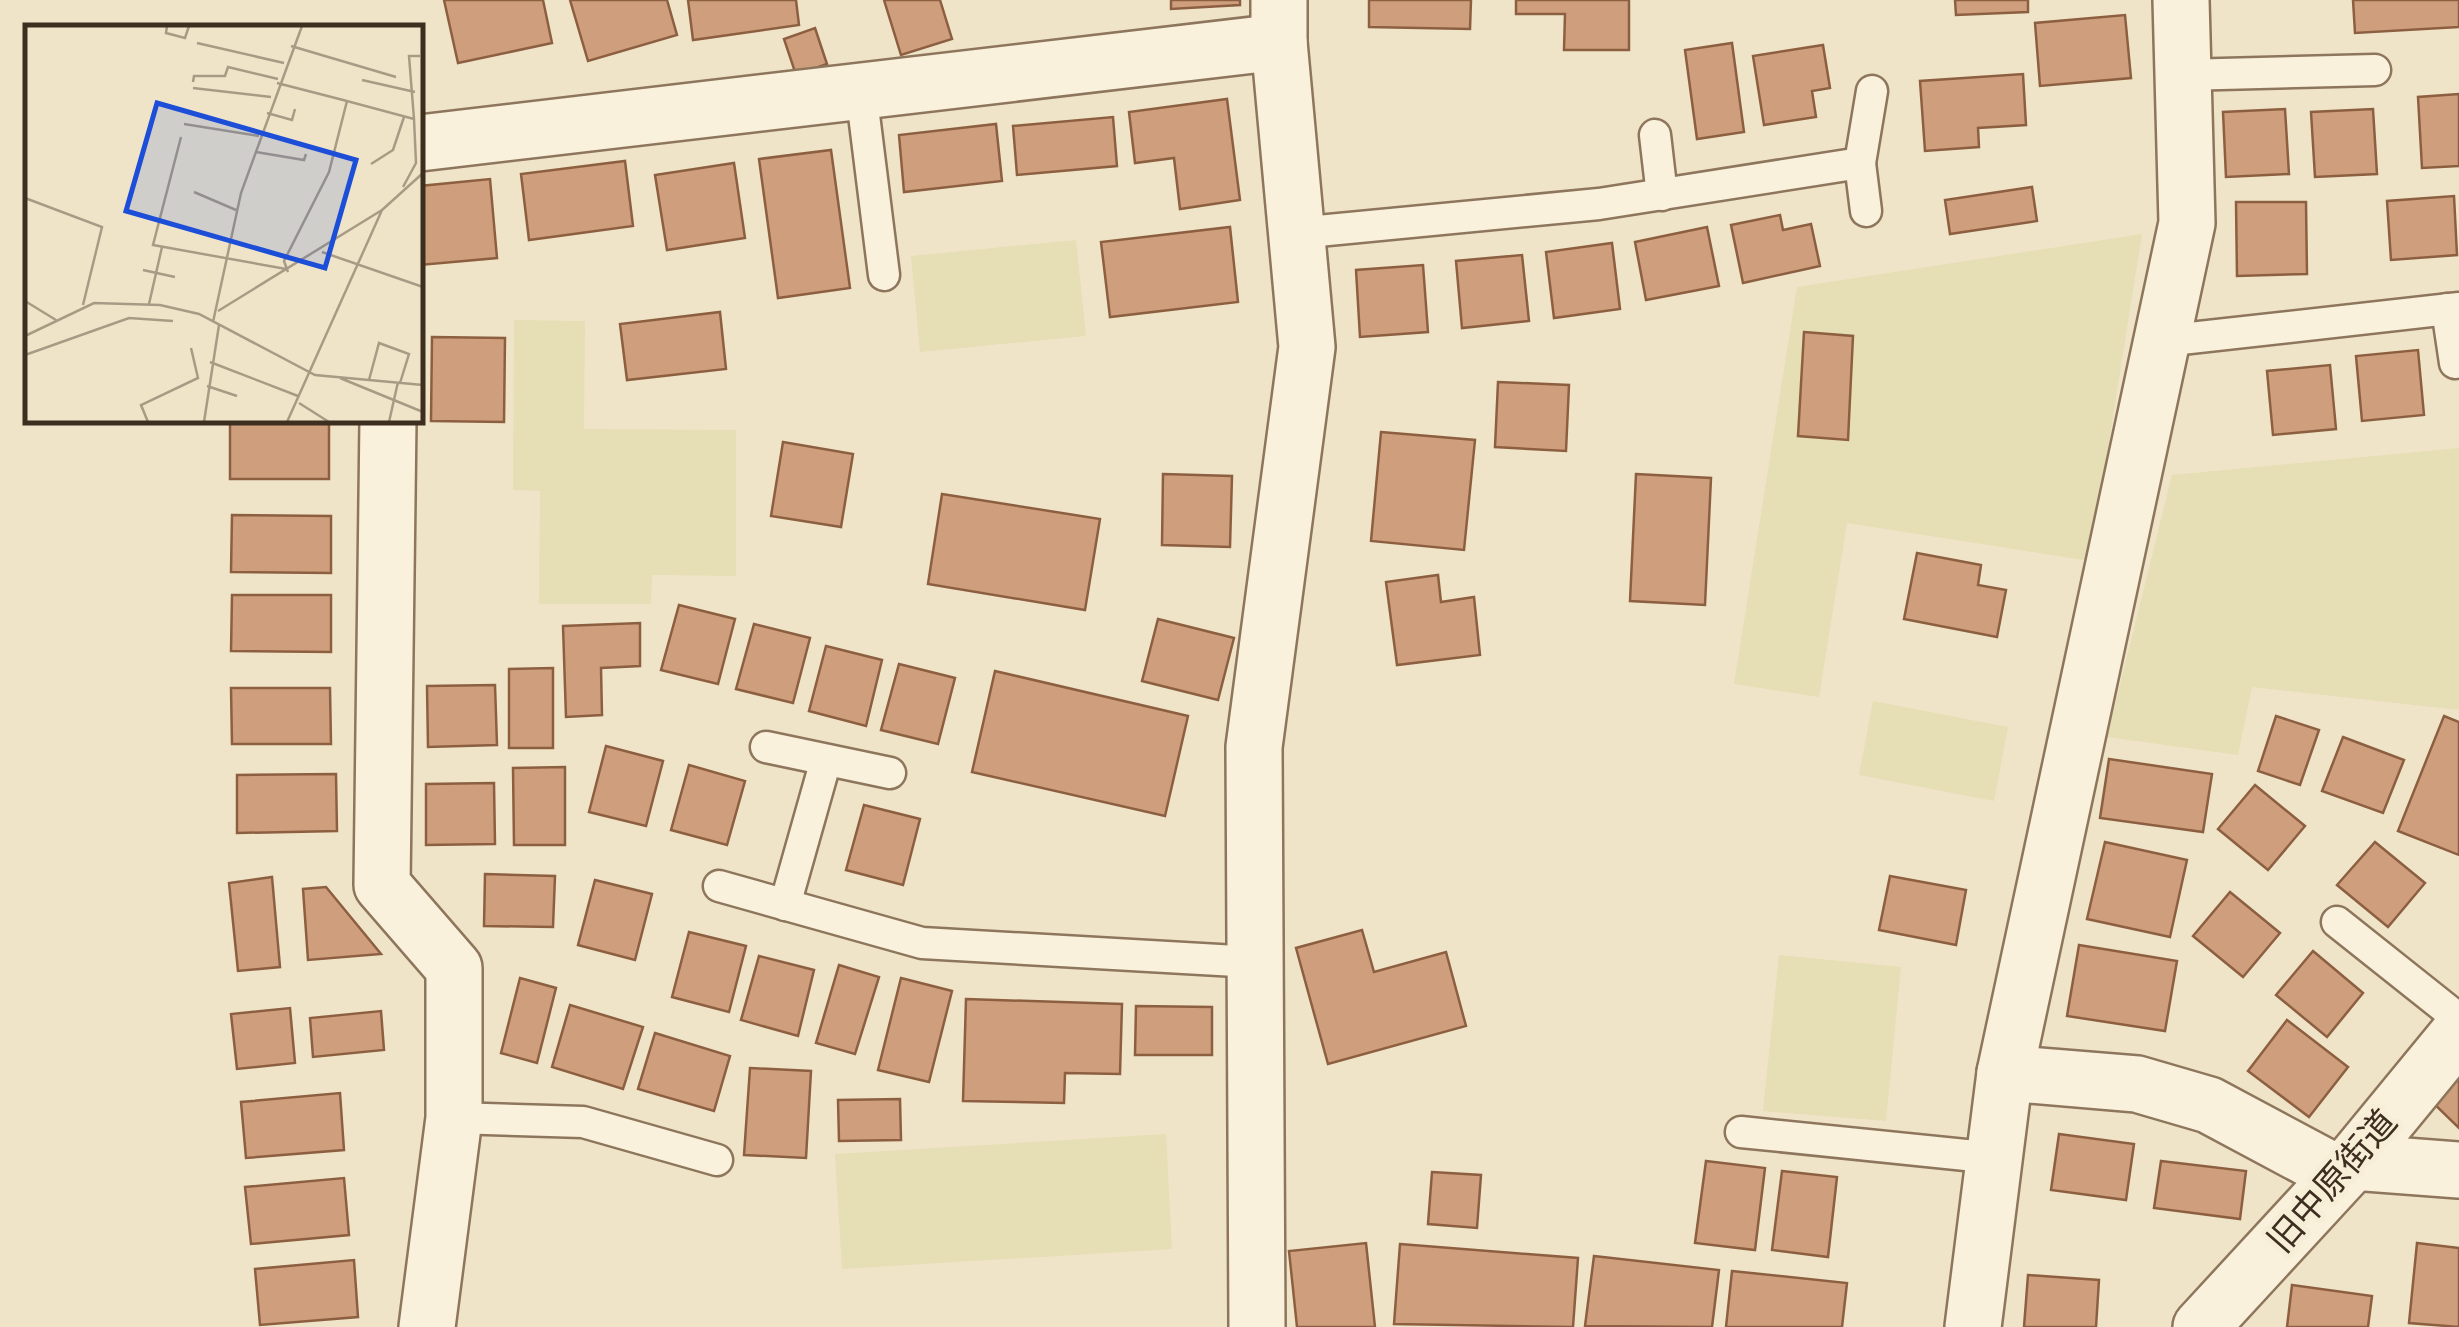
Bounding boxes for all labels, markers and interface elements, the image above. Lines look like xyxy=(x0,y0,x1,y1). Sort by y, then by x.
inset map xyxy=(25,25,422,422)
street label: 旧中原街道 xyxy=(2260,1102,2405,1260)

